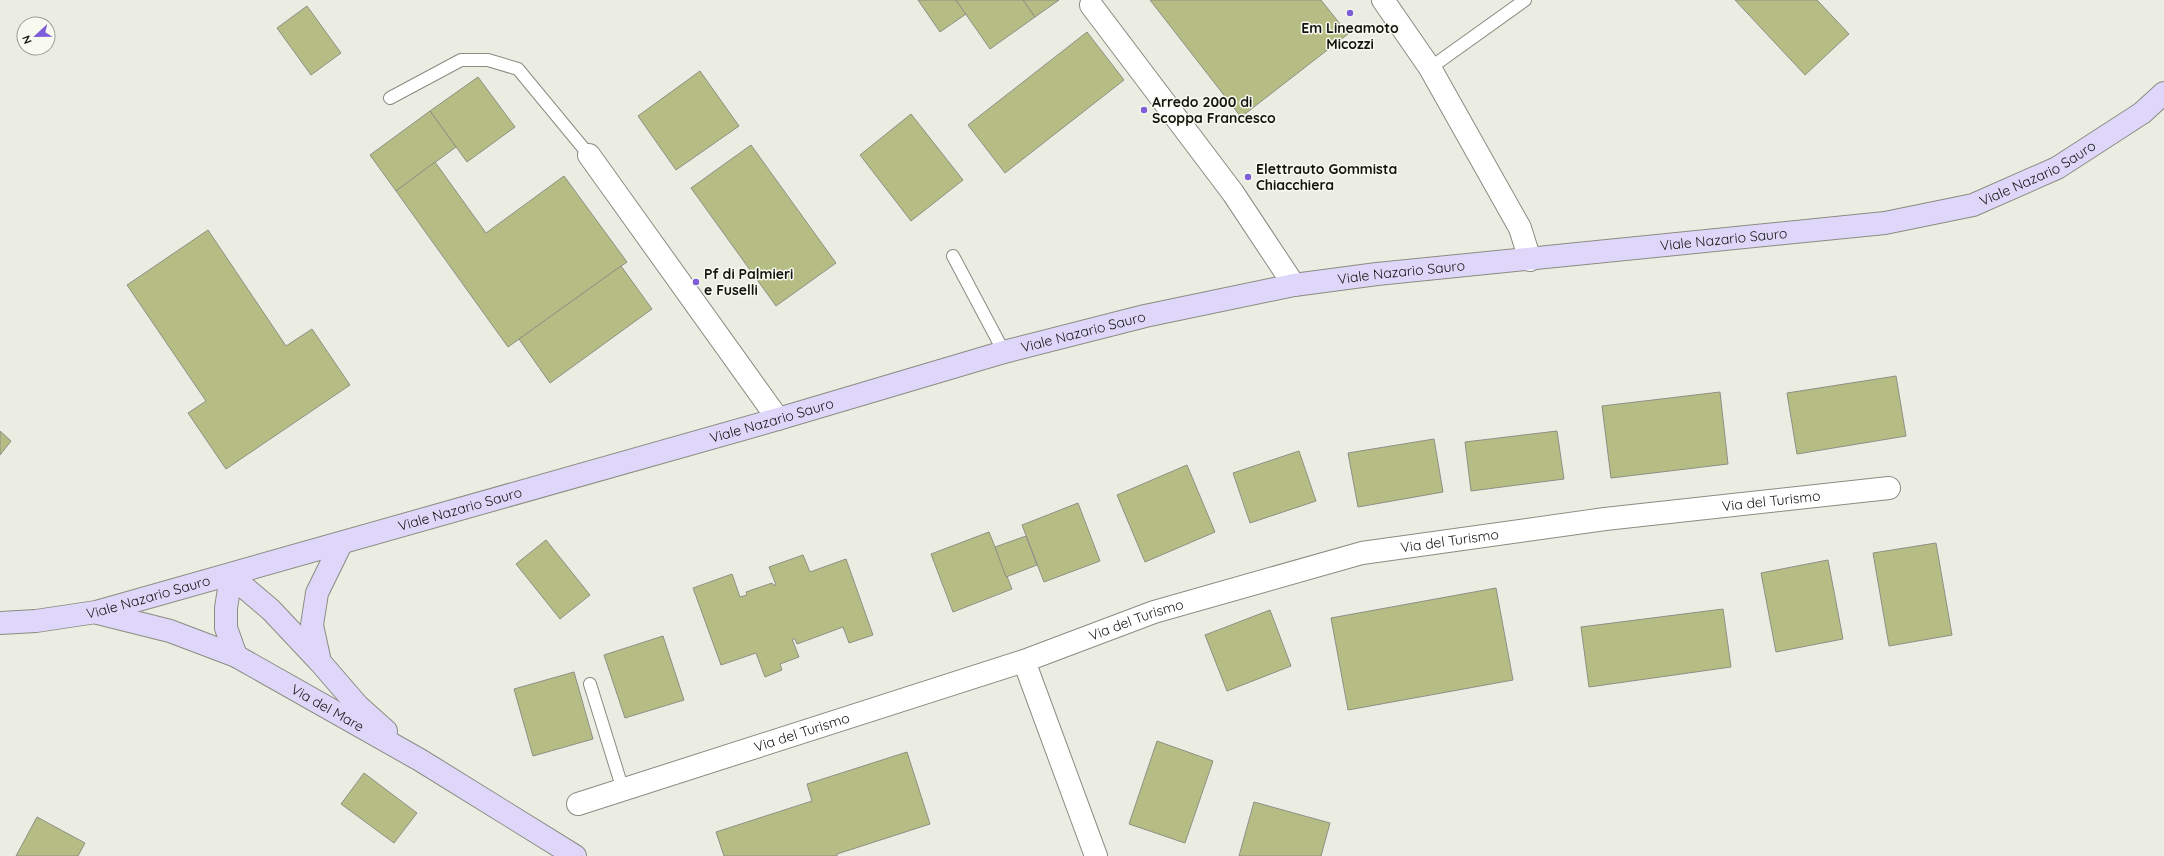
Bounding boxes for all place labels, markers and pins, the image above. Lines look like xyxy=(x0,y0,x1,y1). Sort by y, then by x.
marker: Em Lineamoto Micozzi xyxy=(1345,8,1355,18)
place label: Em Lineamoto Micozzi xyxy=(1301,19,1399,53)
place label: Arredo 2000 di Scoppa Francesco xyxy=(1152,93,1276,127)
marker: Arredo 2000 di Scoppa Francesco xyxy=(1139,105,1149,115)
place label: Elettrauto Gommista Chiacchiera xyxy=(1256,160,1397,194)
marker: Elettrauto Gommista Chiacchiera xyxy=(1243,172,1253,182)
place label: Pf di Palmieri e Fuselli xyxy=(704,265,793,299)
marker: Pf di Palmieri e Fuselli xyxy=(691,277,701,287)

